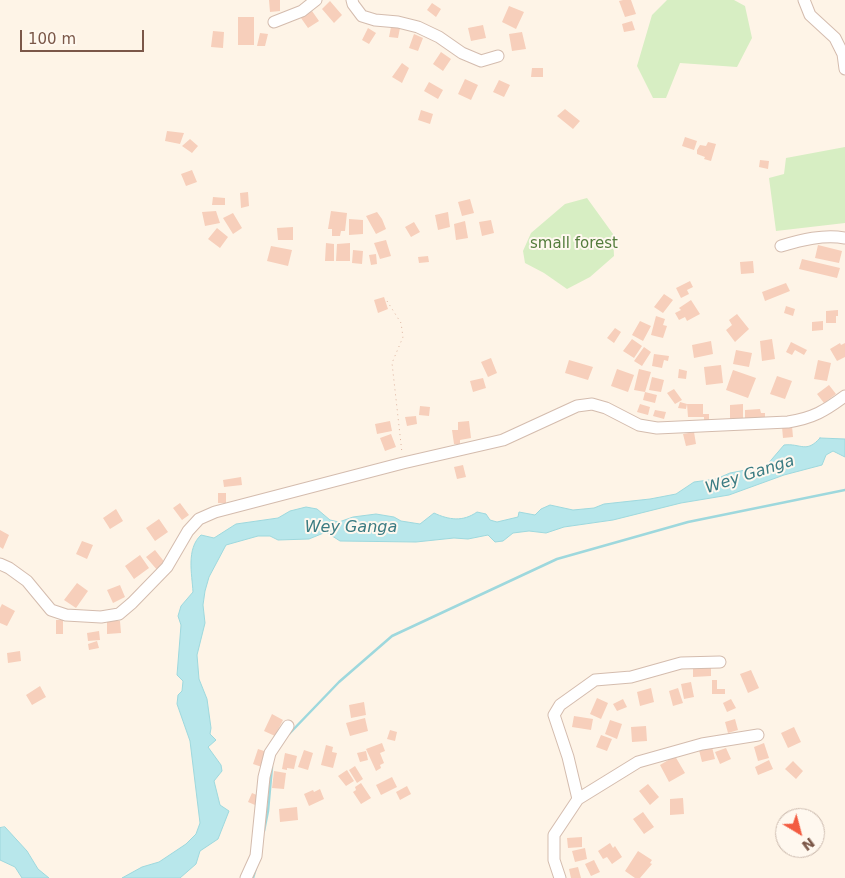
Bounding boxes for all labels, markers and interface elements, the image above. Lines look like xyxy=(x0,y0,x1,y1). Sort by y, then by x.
scale bar xyxy=(22,20,146,52)
text: 100 m xyxy=(28,30,76,48)
park label: small forest xyxy=(530,235,618,253)
water label: Wey Ganga xyxy=(703,452,797,498)
water label: Wey Ganga xyxy=(305,518,397,538)
north arrow xyxy=(775,808,825,858)
text: N xyxy=(799,834,818,854)

